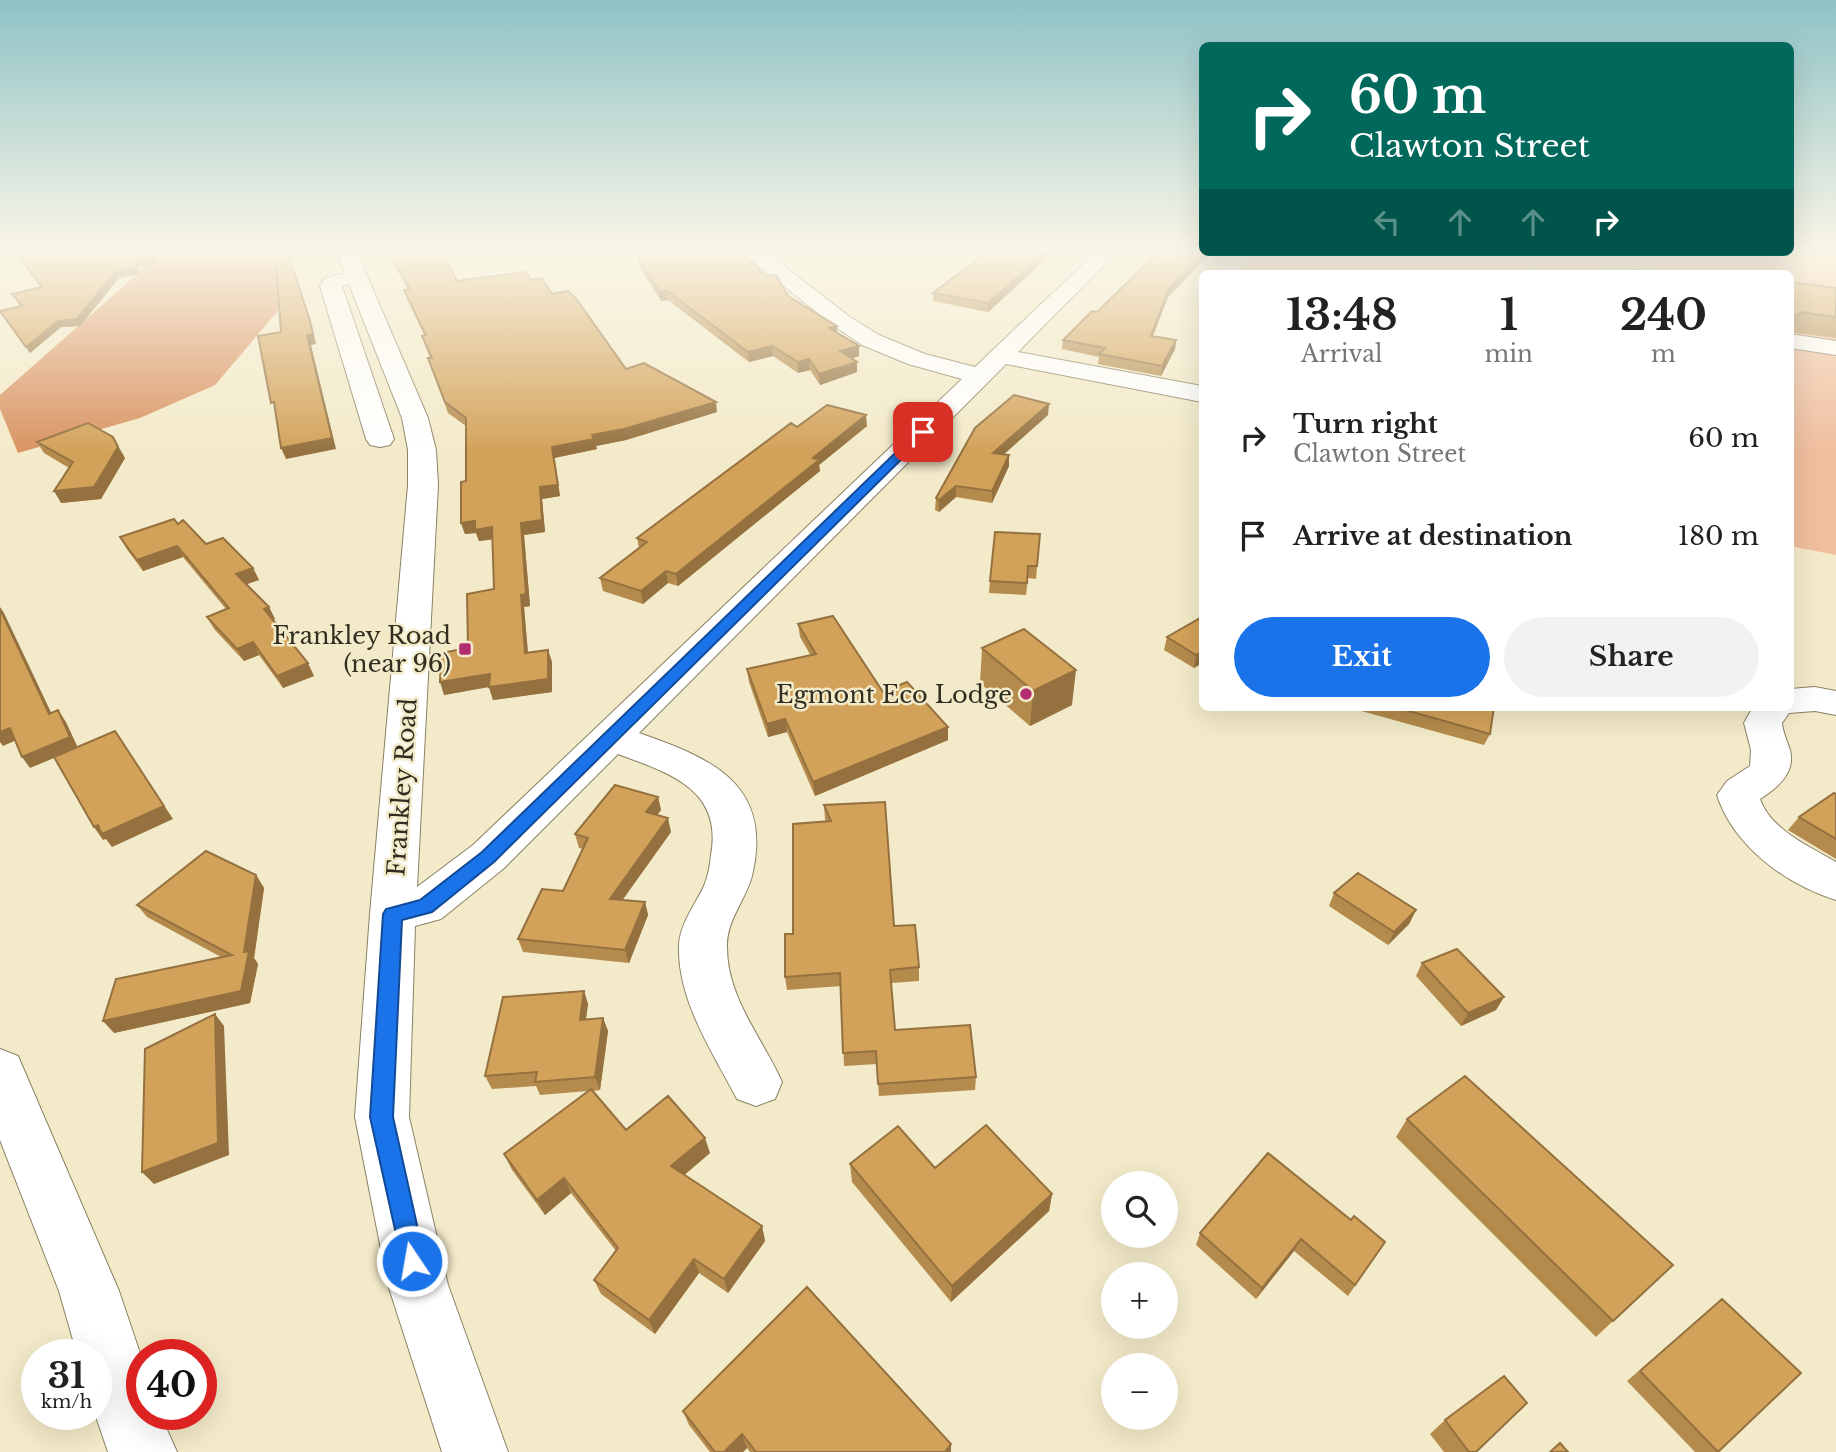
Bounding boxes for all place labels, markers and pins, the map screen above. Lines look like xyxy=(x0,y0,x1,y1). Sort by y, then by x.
pin xyxy=(893,402,953,462)
place label: Frankley Road (near 96) xyxy=(272,621,451,678)
marker: Frankley Road (near 96) xyxy=(457,641,473,657)
place label: Egmont Eco Lodge xyxy=(776,680,1012,709)
marker: Egmont Eco Lodge xyxy=(1018,686,1034,702)

